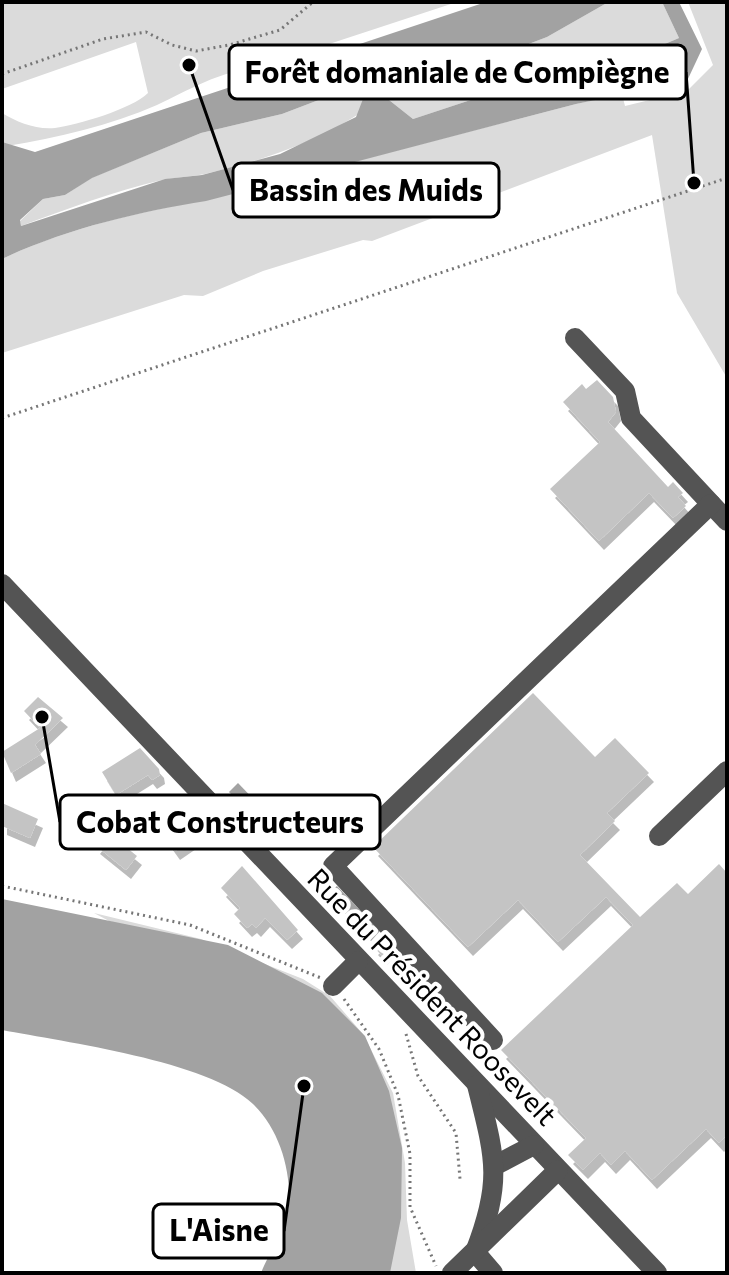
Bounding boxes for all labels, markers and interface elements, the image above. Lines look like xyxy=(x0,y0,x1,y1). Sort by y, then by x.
callout: Forêt domaniale de Compiègne xyxy=(229,45,686,99)
text: Forêt domaniale de Compiègne xyxy=(245,52,669,89)
callout: Bassin des Muids xyxy=(233,163,499,217)
text: Bassin des Muids xyxy=(249,170,483,207)
callout: Cobat Constructeurs xyxy=(60,795,380,849)
text: Cobat Constructeurs xyxy=(76,802,364,839)
street label: Rue du Président Roosevelt xyxy=(301,861,564,1132)
callout: L'Aisne xyxy=(153,1204,284,1258)
text: L'Aisne xyxy=(169,1210,269,1247)

